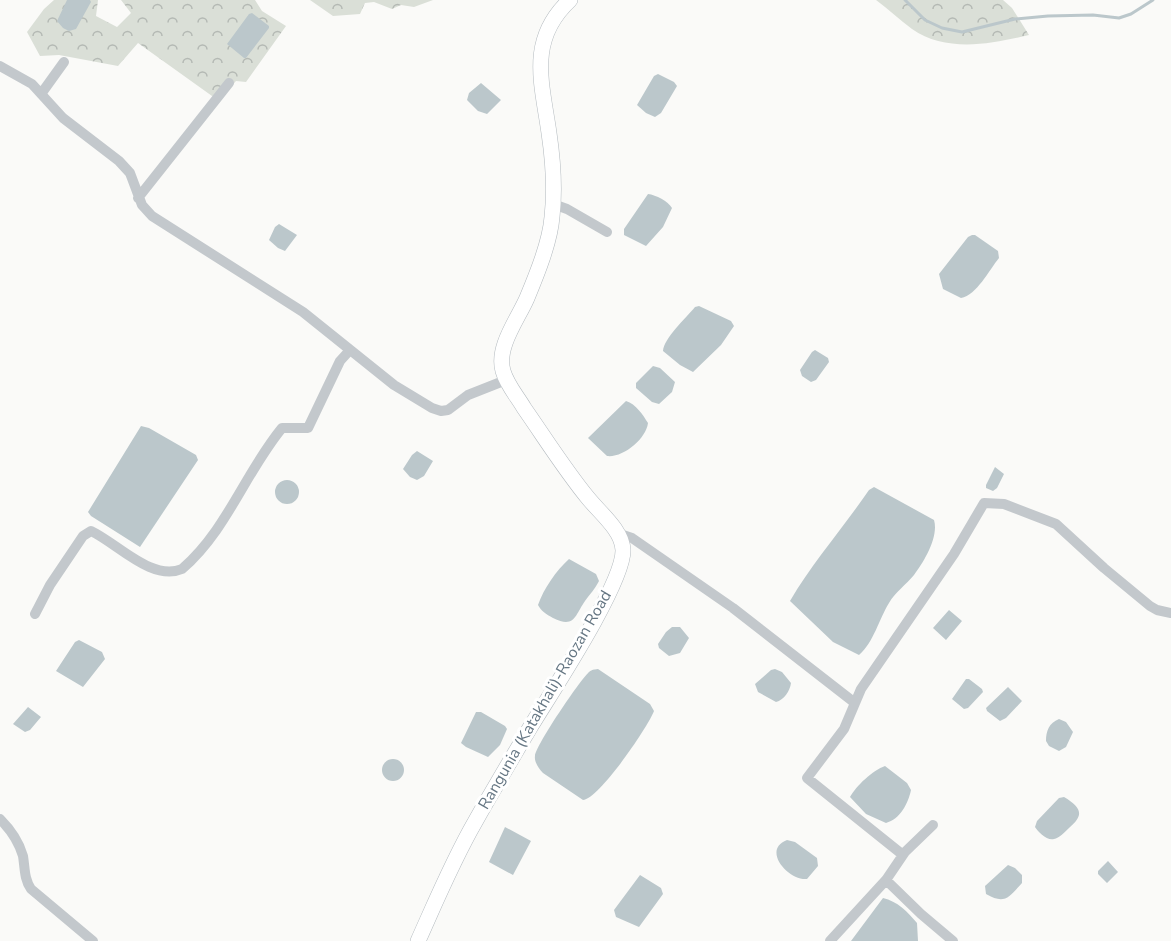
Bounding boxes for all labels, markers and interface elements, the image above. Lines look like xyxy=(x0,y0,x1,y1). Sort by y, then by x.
street label: Rangunia (Katakhali)-Raozan Road xyxy=(473,586,617,814)

